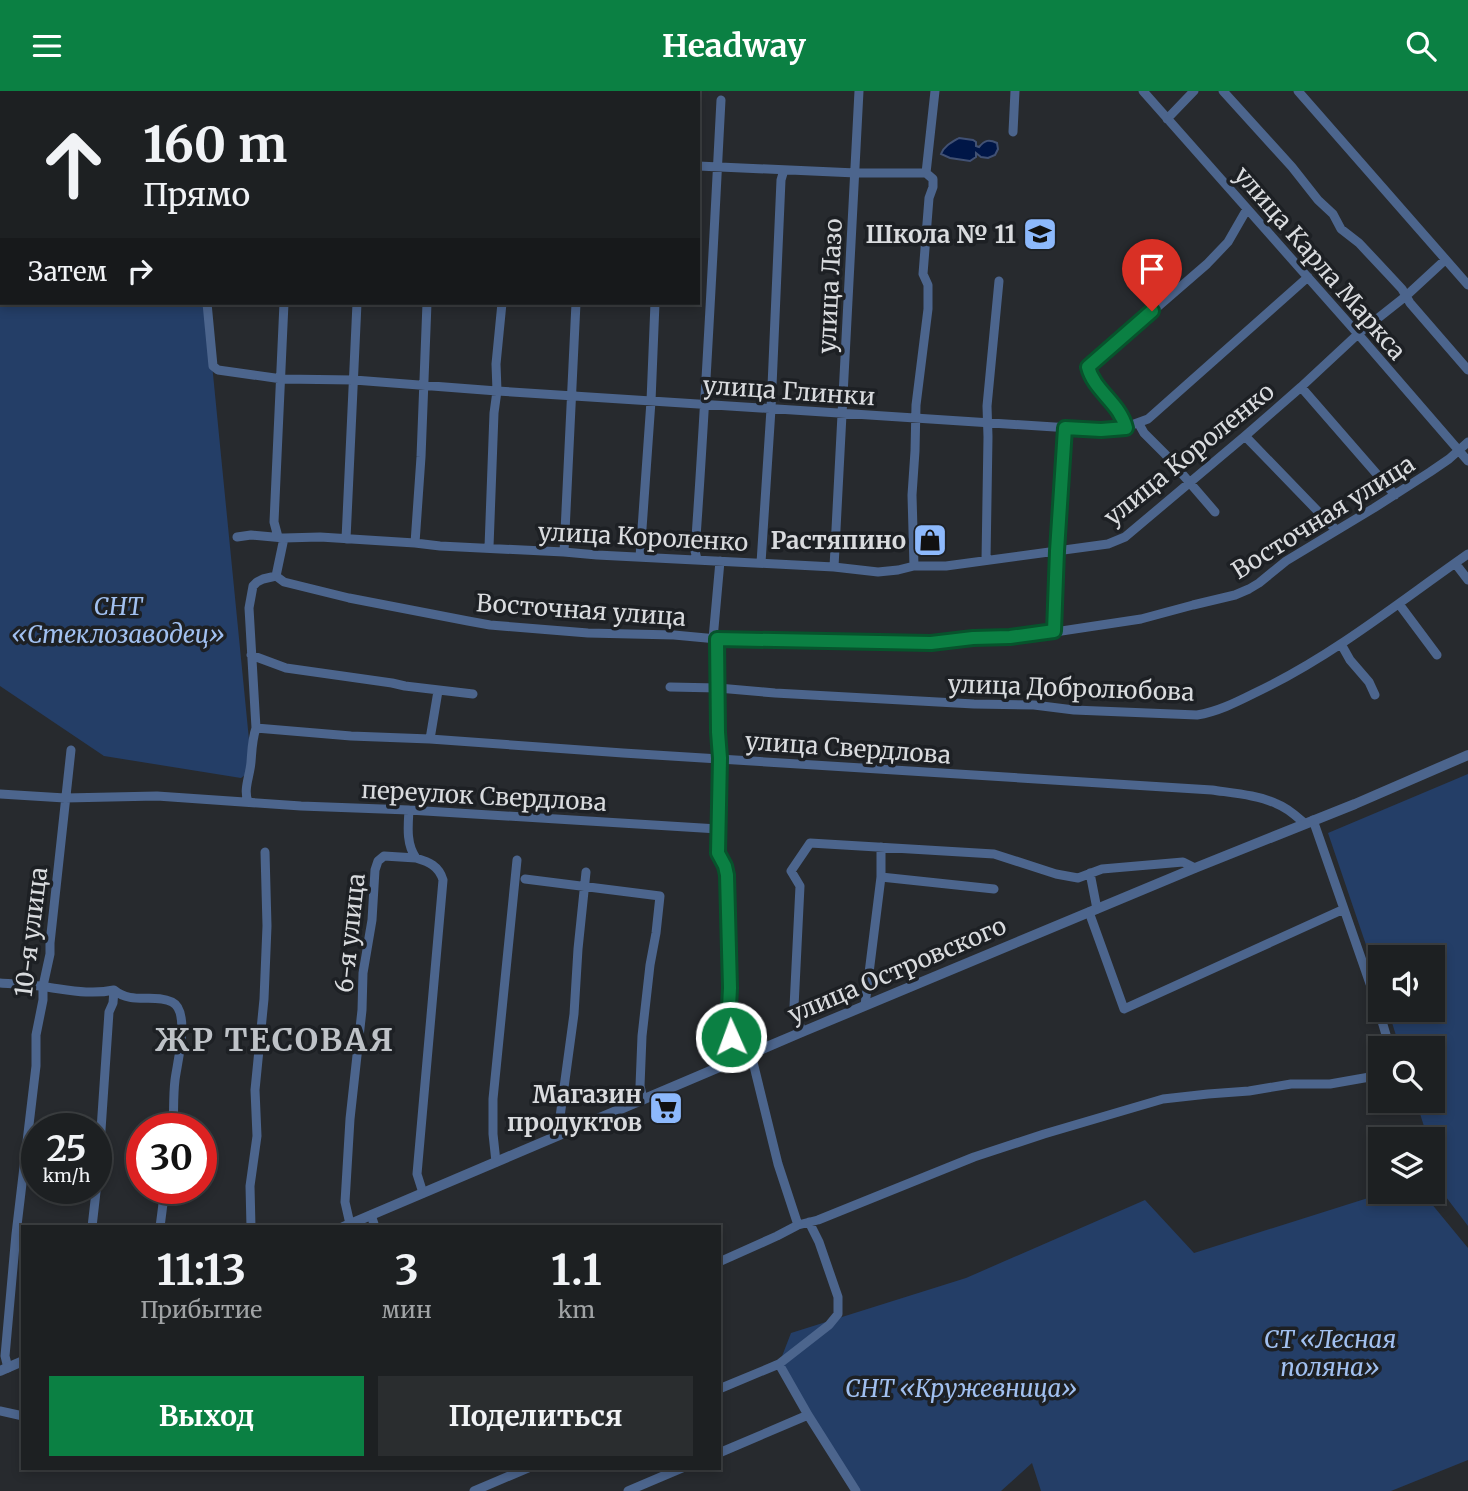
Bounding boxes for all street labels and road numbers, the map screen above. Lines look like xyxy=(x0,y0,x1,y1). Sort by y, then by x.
street label: улица Карла Маркса xyxy=(1227,160,1413,366)
street label: улица Лазо xyxy=(811,218,849,354)
street label: улица Глинки xyxy=(702,370,876,412)
street label: улица Короленко xyxy=(1097,376,1281,532)
street label: Восточная улица xyxy=(1226,448,1420,586)
street label: улица Короленко xyxy=(537,516,749,558)
street label: Восточная улица xyxy=(475,587,687,633)
street label: улица Добролюбова xyxy=(947,668,1195,708)
street label: улица Свердлова xyxy=(744,725,952,771)
street label: переулок Свердлова xyxy=(360,774,608,818)
street label: 10-я улица xyxy=(8,865,54,999)
street label: 6-я улица xyxy=(328,872,372,994)
street label: улица Островского xyxy=(783,910,1011,1030)

